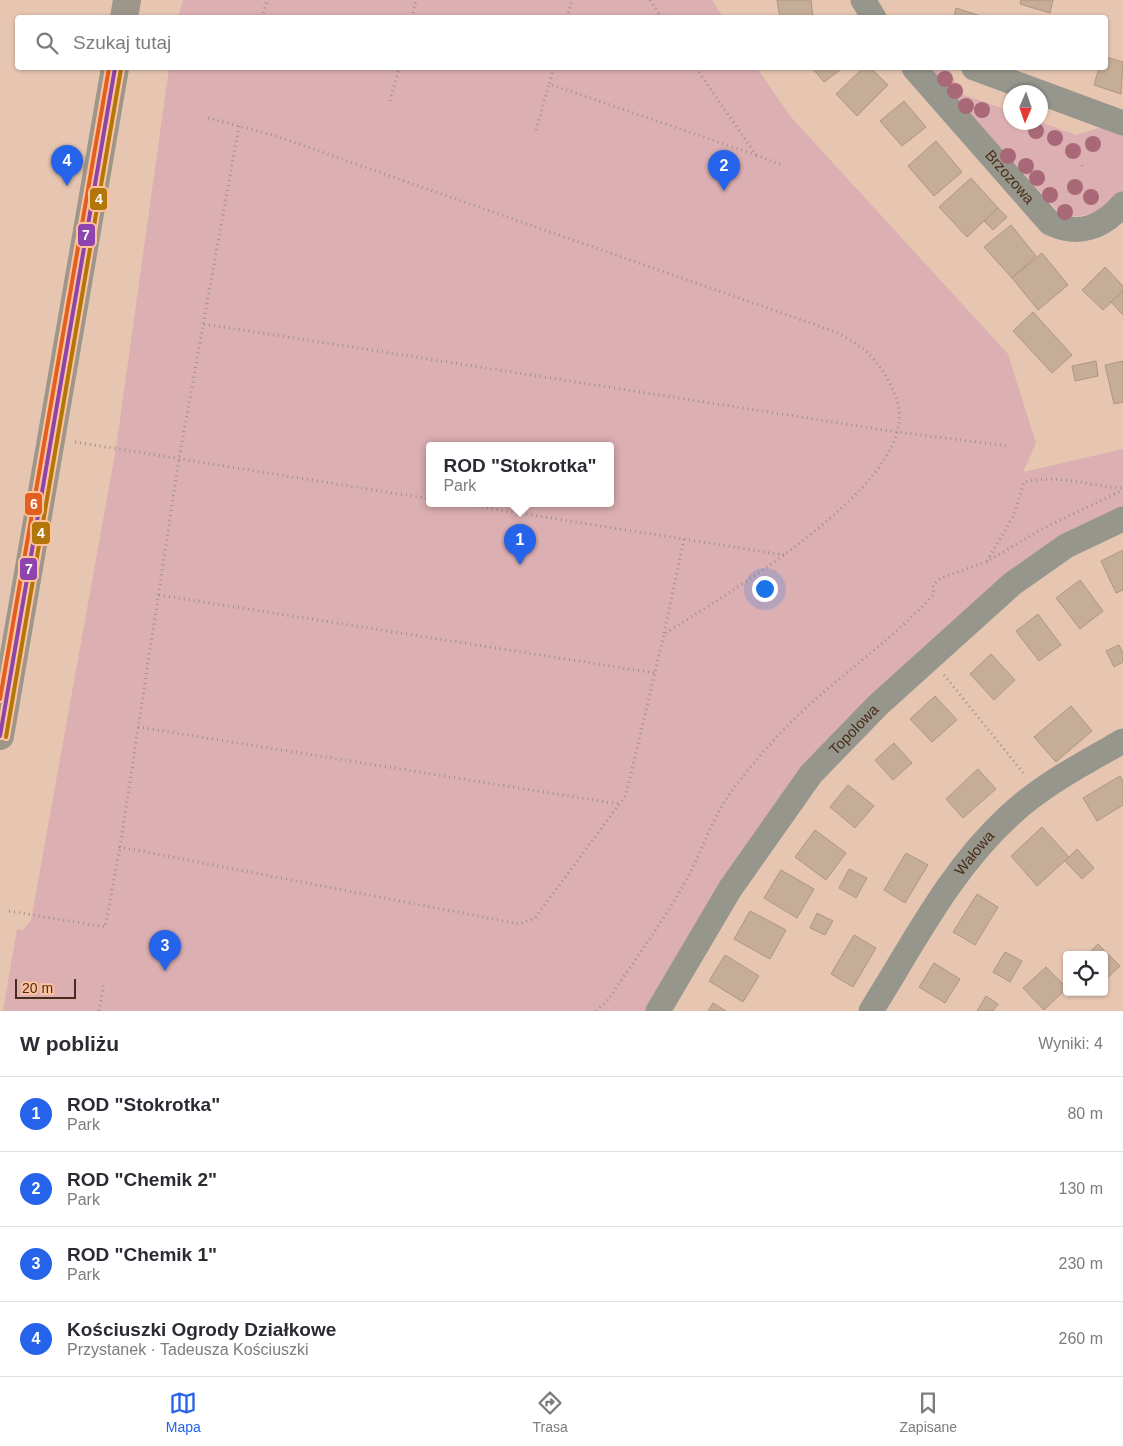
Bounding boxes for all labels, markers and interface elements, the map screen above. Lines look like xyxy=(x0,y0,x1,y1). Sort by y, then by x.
search box xyxy=(15,15,1108,70)
icon: search xyxy=(33,29,61,57)
text: Szukaj tutaj xyxy=(73,32,171,53)
north arrow xyxy=(1003,85,1048,130)
pin: 4 xyxy=(51,145,83,186)
street label: Brzozowa xyxy=(982,146,1039,208)
pin: 2 xyxy=(708,150,740,191)
line badge: 4 xyxy=(89,187,108,211)
text: 4 xyxy=(95,191,103,207)
line badge: 7 xyxy=(77,223,96,247)
text: 7 xyxy=(82,227,90,243)
popup xyxy=(426,442,614,507)
text: ROD "Stokrotka" xyxy=(443,455,597,476)
text: Park xyxy=(443,477,476,494)
line badge: 6 xyxy=(24,492,43,516)
text: 6 xyxy=(30,496,38,512)
line badge: 4 xyxy=(31,521,51,545)
pin: 1 xyxy=(504,524,536,565)
text: 4 xyxy=(37,525,45,541)
line badge: 7 xyxy=(19,557,38,581)
text: 7 xyxy=(25,561,33,577)
your location xyxy=(752,576,778,602)
street label: Topolowa xyxy=(825,700,882,758)
street label: Wałowa xyxy=(951,826,998,878)
pin: 3 xyxy=(149,930,181,971)
map controls xyxy=(1063,951,1108,996)
button: locate xyxy=(1063,951,1108,996)
scale bar xyxy=(15,976,76,999)
text: 20 m xyxy=(22,980,53,996)
text: W pobliżu xyxy=(20,1032,119,1055)
text: Wyniki: 4 xyxy=(1038,1035,1103,1052)
text: ROD "Stokrotka" xyxy=(67,1094,220,1115)
text: 1 xyxy=(32,1105,40,1122)
text: 80 m xyxy=(1067,1105,1103,1122)
text: Park xyxy=(67,1116,100,1133)
text: ROD "Chemik 2" xyxy=(67,1169,217,1190)
text: 2 xyxy=(32,1180,40,1197)
text: 130 m xyxy=(1059,1180,1103,1197)
text: Park xyxy=(67,1191,100,1208)
text: ROD "Chemik 1" xyxy=(67,1244,217,1265)
text: 3 xyxy=(32,1255,40,1272)
text: 230 m xyxy=(1059,1255,1103,1272)
text: Park xyxy=(67,1266,100,1283)
text: Kościuszki Ogrody Działkowe xyxy=(67,1319,336,1340)
text: 4 xyxy=(32,1330,40,1347)
text: 260 m xyxy=(1059,1330,1103,1347)
text: Przystanek · Tadeusza Kościuszki xyxy=(67,1341,309,1358)
tab: Mapa xyxy=(166,1389,201,1435)
tab: Trasa xyxy=(533,1389,568,1435)
tab: Zapisane xyxy=(900,1389,957,1435)

